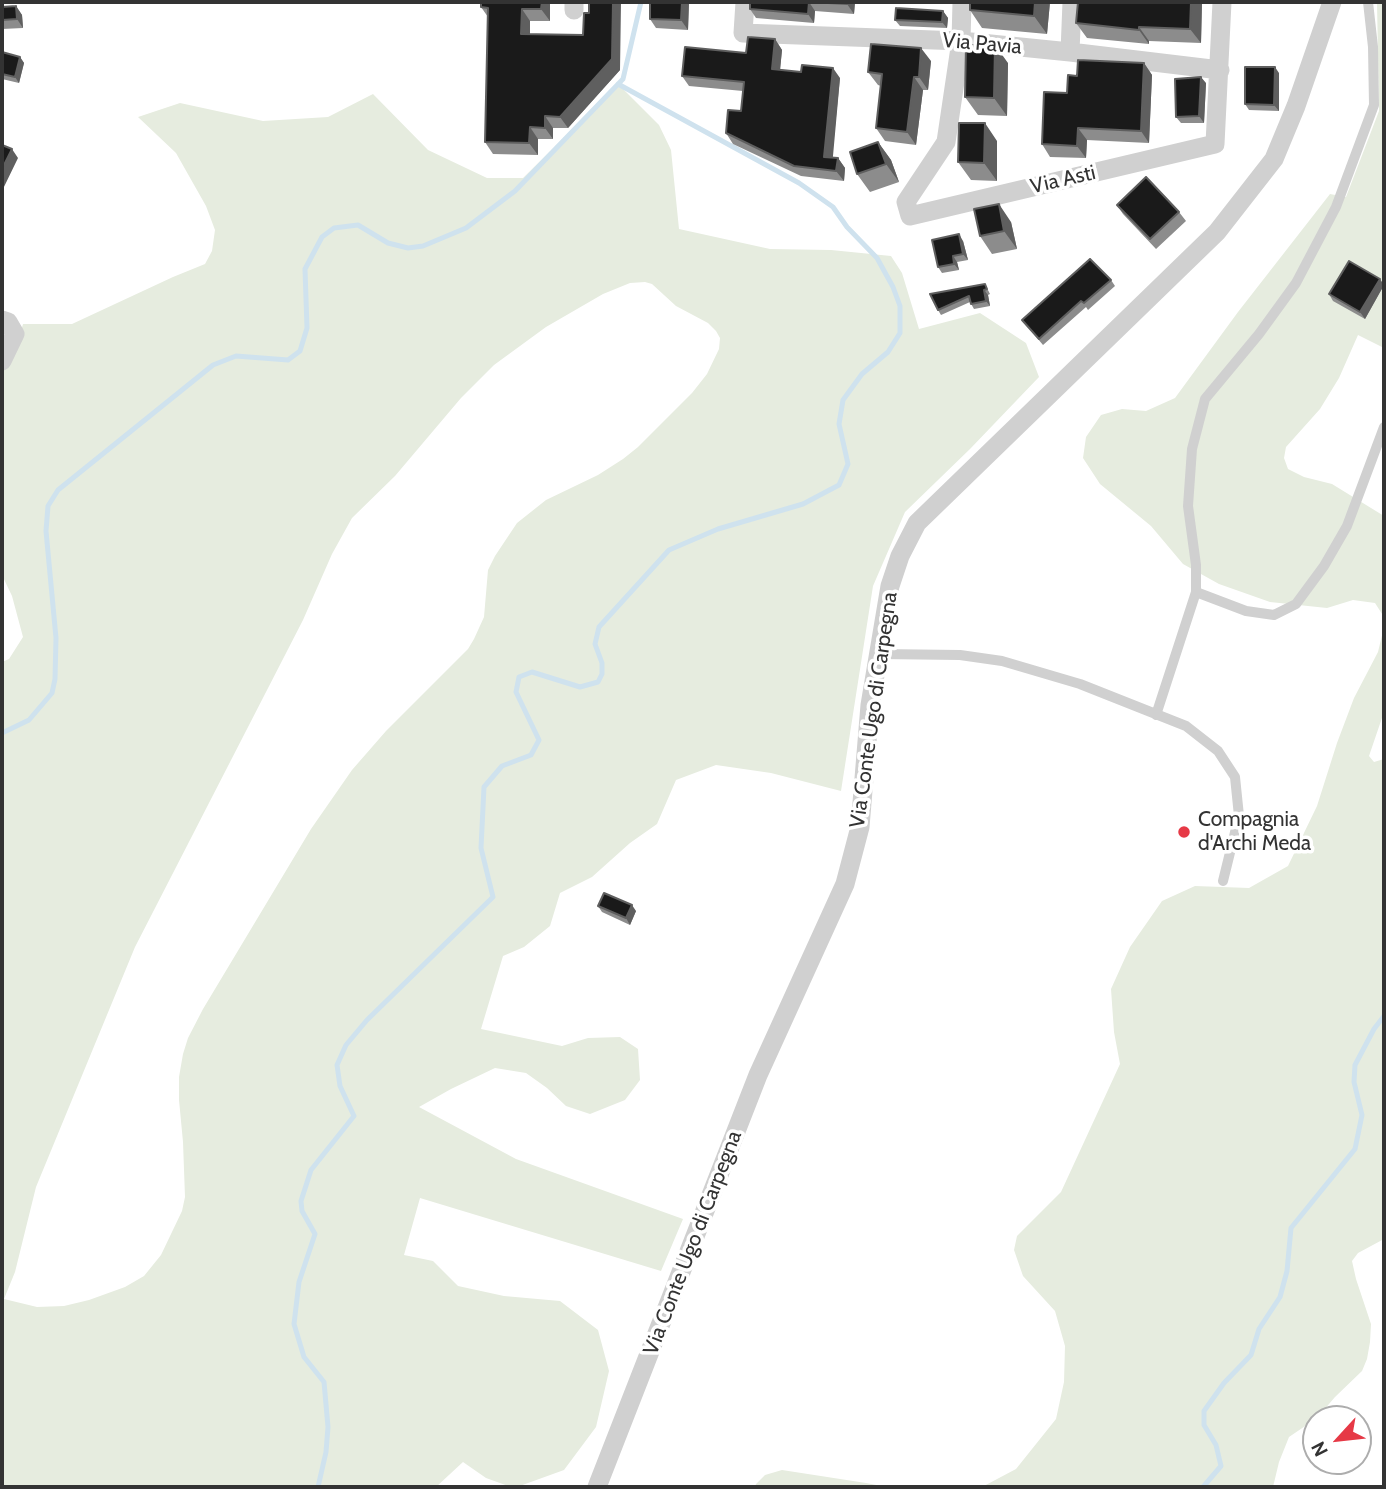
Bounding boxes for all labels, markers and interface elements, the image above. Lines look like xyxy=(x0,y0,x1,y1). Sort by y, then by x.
street label: Via Pavia xyxy=(941,28,1023,60)
street label: Via Asti xyxy=(1028,160,1098,200)
street label: Via Conte Ugo di Carpegna xyxy=(845,590,903,830)
place label: Compagnia d'Archi Meda xyxy=(1198,807,1311,857)
marker: Compagnia d'Archi Meda xyxy=(1176,824,1192,840)
street label: Via Conte Ugo di Carpegna xyxy=(639,1127,747,1359)
north arrow xyxy=(1302,1405,1372,1475)
text: N xyxy=(1306,1438,1333,1460)

